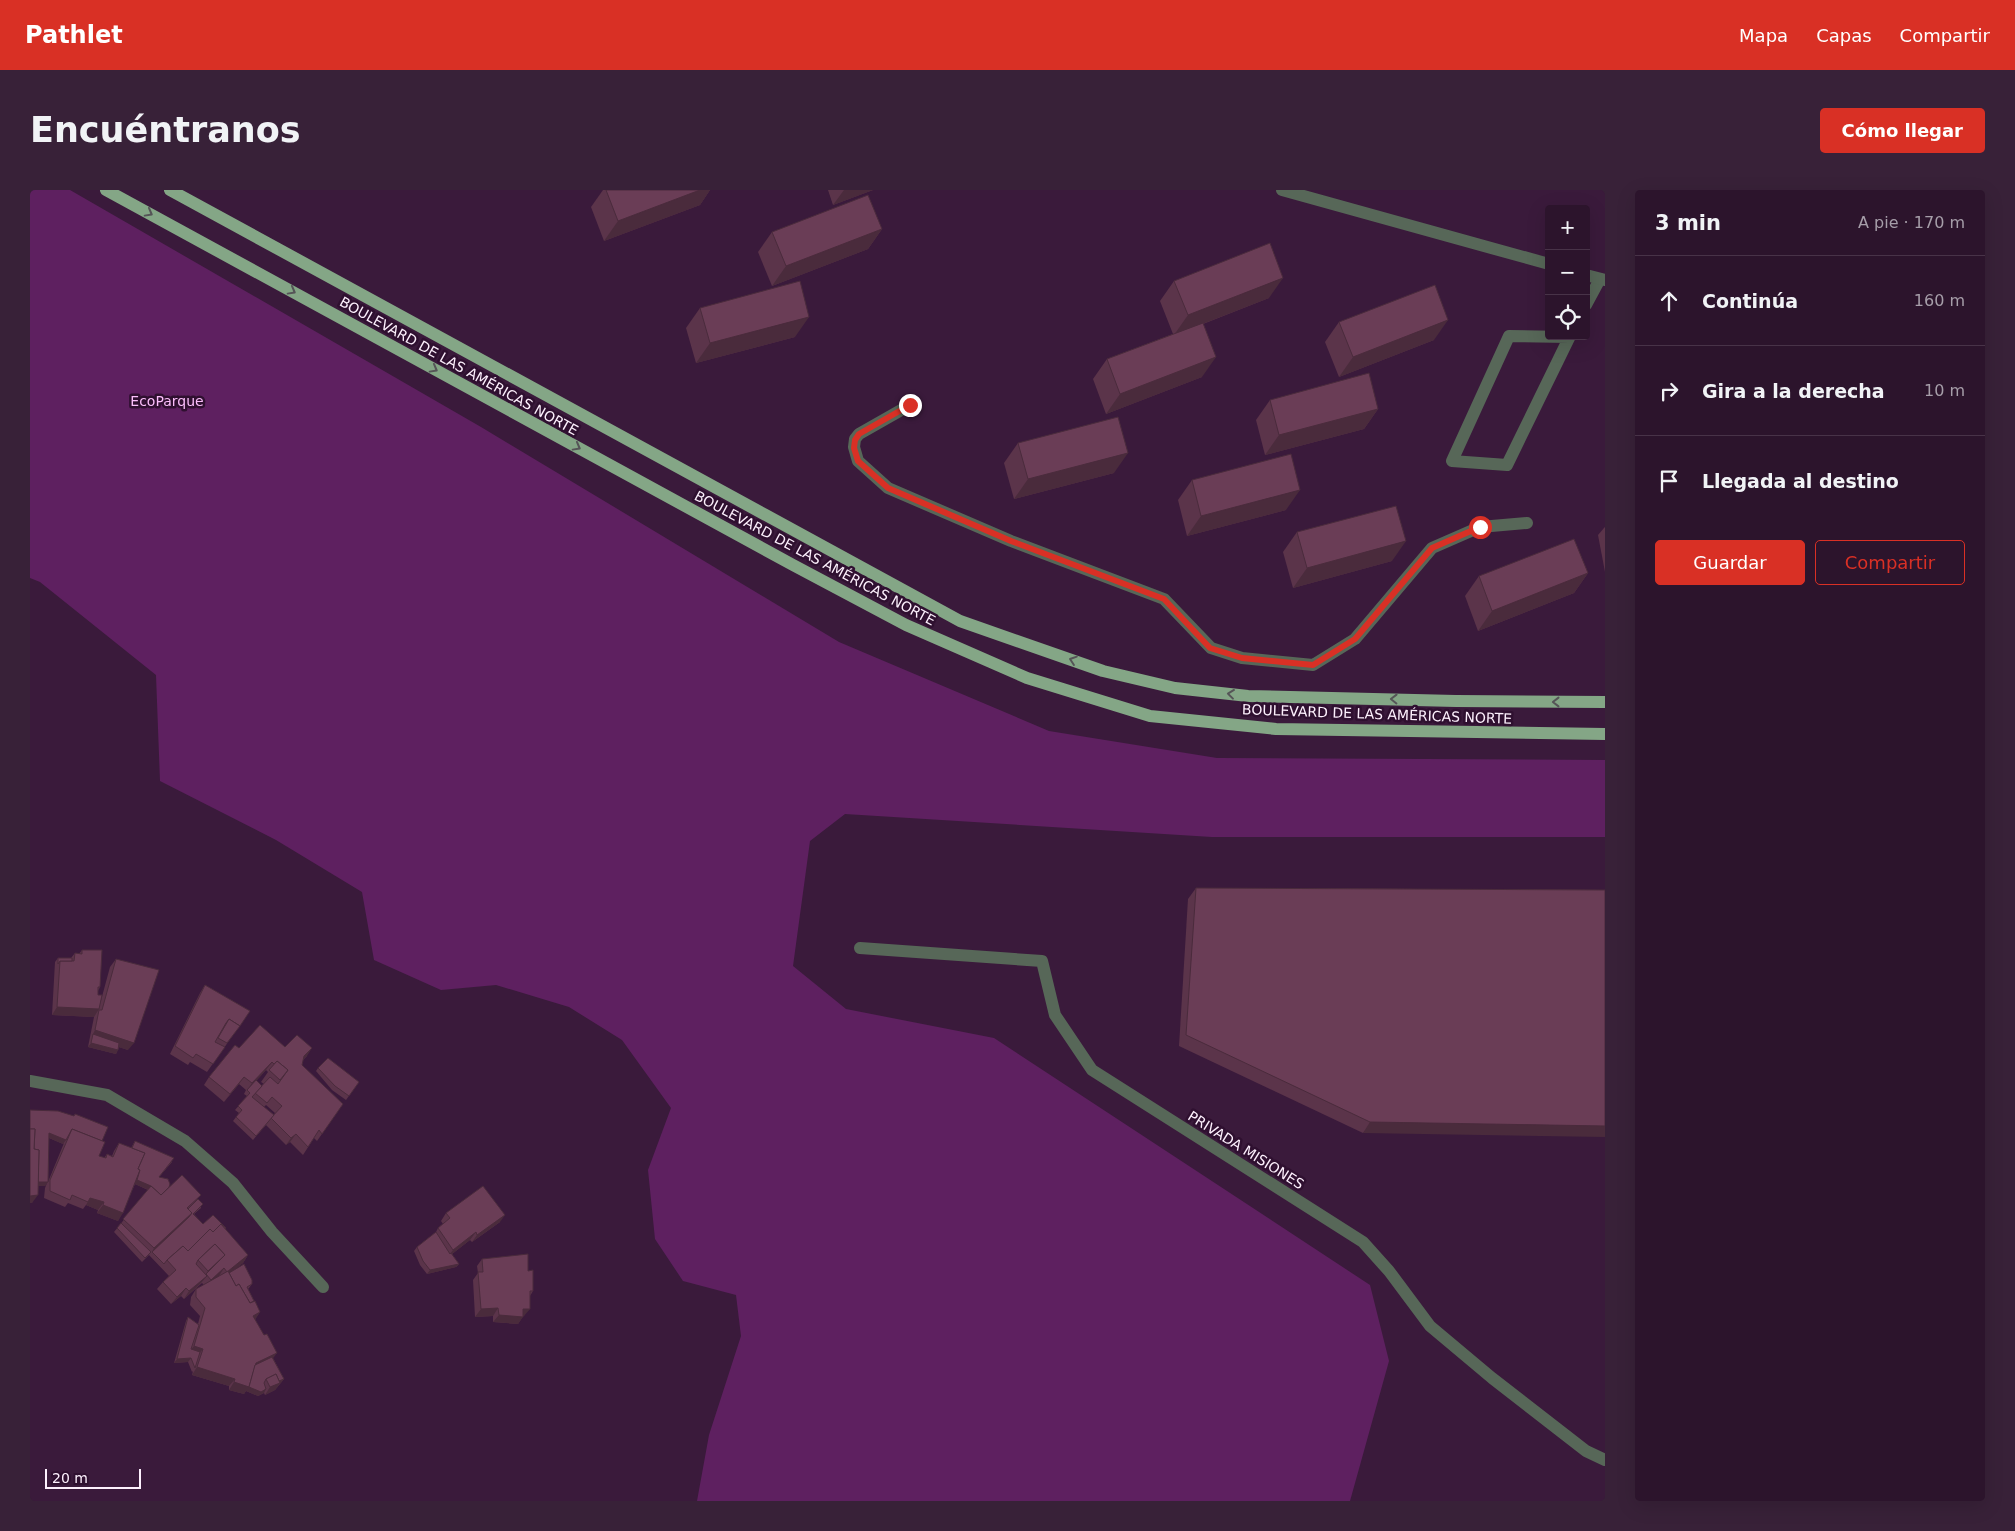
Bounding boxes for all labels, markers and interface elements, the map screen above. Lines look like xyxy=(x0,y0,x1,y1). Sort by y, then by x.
text: Pathlet xyxy=(25,21,123,49)
text: Mapa xyxy=(1739,25,1788,46)
text: Capas xyxy=(1816,25,1872,46)
text: Compartir xyxy=(1900,25,1990,46)
button: Cómo llegar xyxy=(1820,108,1985,153)
text: Encuéntranos xyxy=(30,110,301,150)
map controls xyxy=(1545,205,1590,340)
button: + xyxy=(1545,205,1590,250)
one-way arrow xyxy=(144,207,153,217)
text: 3 min xyxy=(1655,211,1721,235)
text: A pie · 170 m xyxy=(1858,213,1965,232)
button: − xyxy=(1545,250,1590,295)
one-way arrow xyxy=(286,285,295,295)
icon: ahead xyxy=(1655,287,1683,315)
text: Continúa xyxy=(1702,290,1798,312)
text: 160 m xyxy=(1914,291,1965,310)
street label: BOULEVARD DE LAS AMÉRICAS NORTE xyxy=(337,293,581,439)
button: locate xyxy=(1545,295,1590,340)
one-way arrow xyxy=(429,363,438,373)
icon: right xyxy=(1655,377,1683,405)
text: Gira a la derecha xyxy=(1702,380,1885,402)
text: 10 m xyxy=(1924,381,1965,400)
park label: EcoParque xyxy=(130,393,204,409)
route end xyxy=(899,394,922,417)
one-way arrow xyxy=(571,441,580,451)
icon: arrive xyxy=(1655,467,1683,495)
text: Llegada al destino xyxy=(1702,470,1899,492)
street label: BOULEVARD DE LAS AMÉRICAS NORTE xyxy=(692,487,938,629)
route start xyxy=(1469,516,1492,539)
button: Guardar xyxy=(1655,540,1805,585)
button: Compartir xyxy=(1815,540,1965,585)
one-way arrow xyxy=(1069,656,1078,666)
one-way arrow xyxy=(1227,689,1235,700)
one-way arrow xyxy=(1390,694,1398,705)
one-way arrow xyxy=(1552,696,1560,707)
street label: BOULEVARD DE LAS AMÉRICAS NORTE xyxy=(1242,701,1512,727)
street label: PRIVADA MISIONES xyxy=(1185,1108,1307,1192)
scale bar xyxy=(45,1466,141,1489)
text: 20 m xyxy=(52,1470,88,1486)

